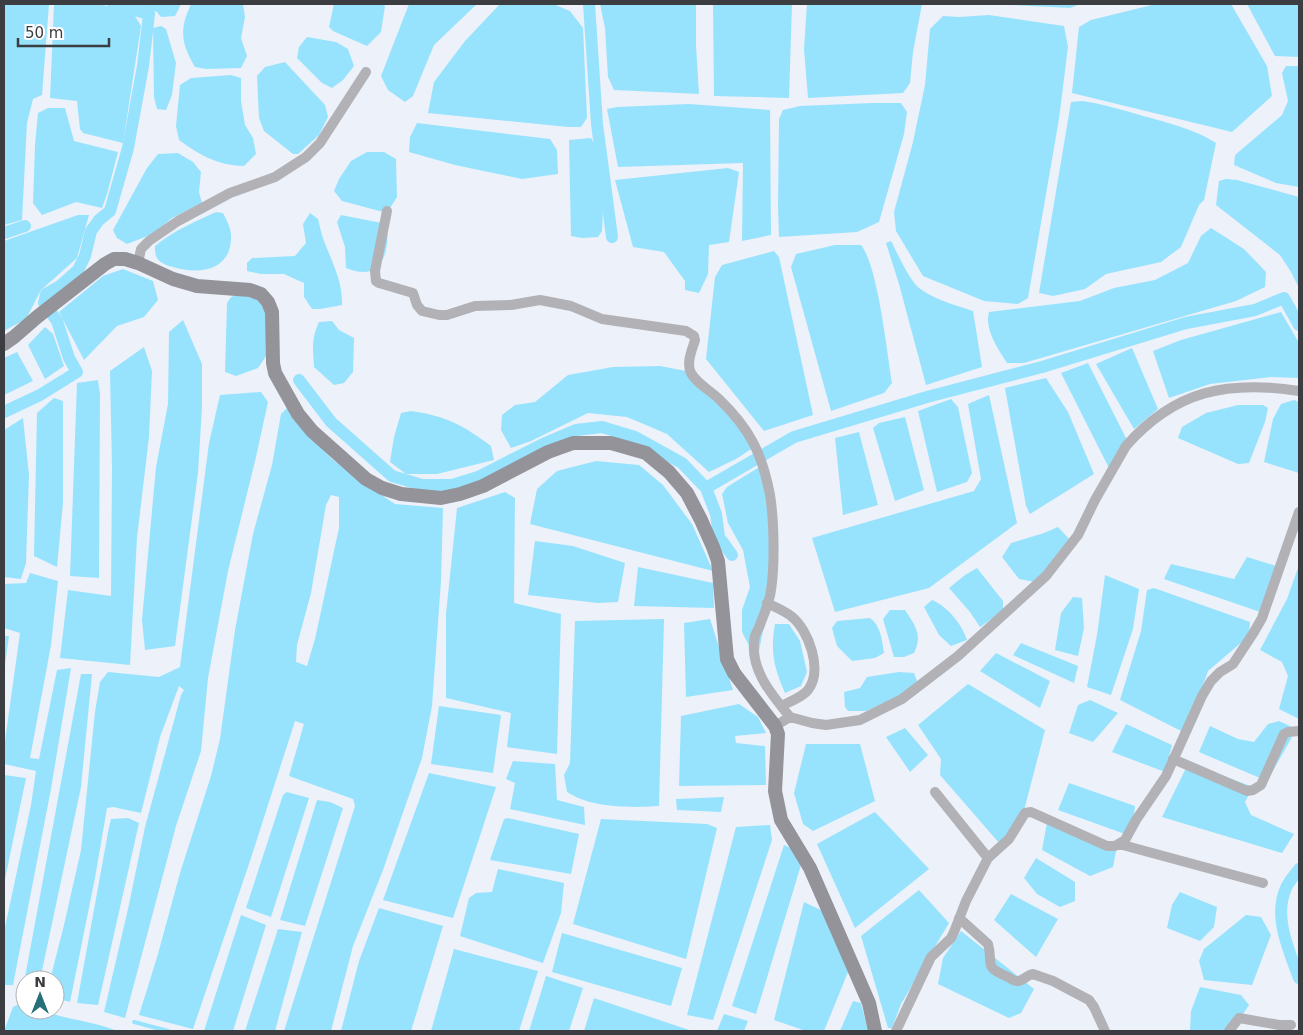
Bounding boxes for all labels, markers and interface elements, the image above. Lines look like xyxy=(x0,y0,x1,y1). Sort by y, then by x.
scale bar xyxy=(18,15,109,47)
text: 50 m xyxy=(25,24,63,42)
north arrow xyxy=(15,970,65,1020)
text: N xyxy=(34,974,46,990)

